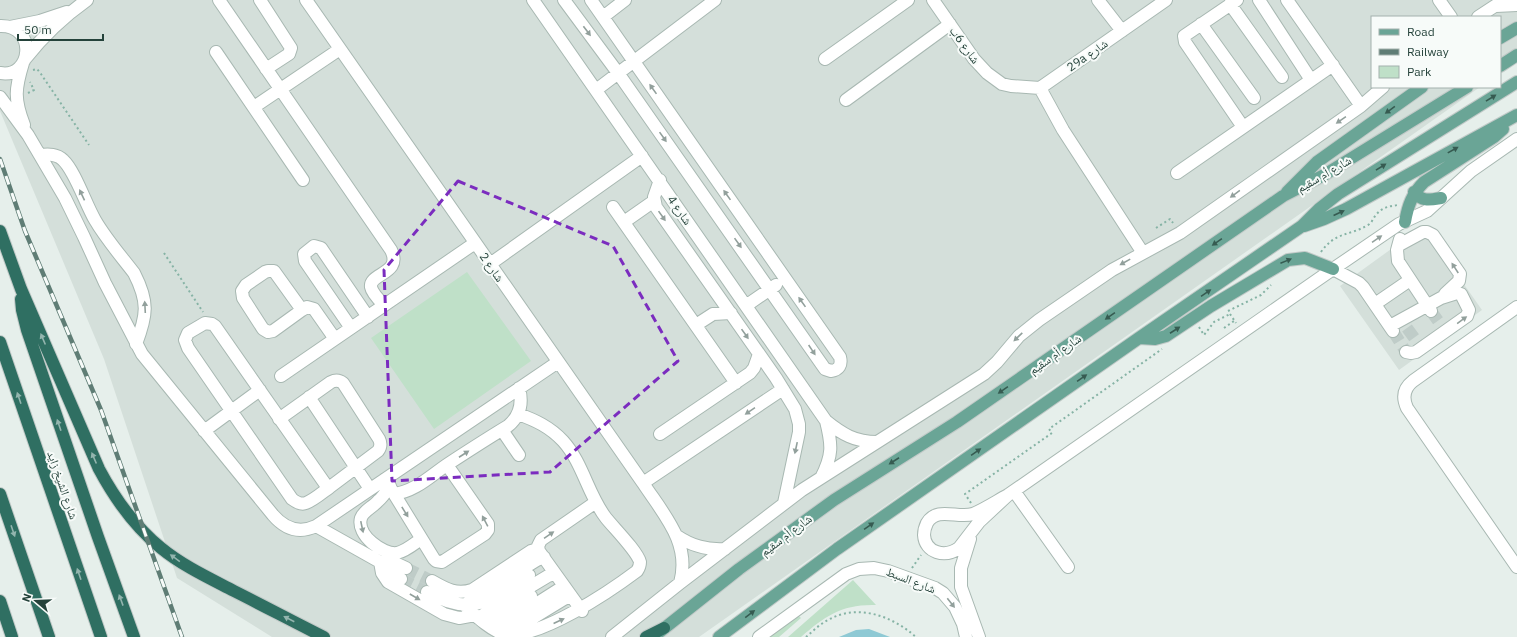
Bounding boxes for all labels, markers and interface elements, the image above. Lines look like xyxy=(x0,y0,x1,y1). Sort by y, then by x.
scale bar xyxy=(18,16,103,42)
legend xyxy=(1371,16,1501,88)
text: 50 m xyxy=(24,22,52,37)
street label: شارع 6ب xyxy=(946,24,984,67)
text: Road xyxy=(1407,24,1435,39)
one-way arrow xyxy=(583,26,591,37)
street label: 29a شارع xyxy=(1064,35,1111,75)
text: Railway xyxy=(1407,44,1449,59)
text: Park xyxy=(1407,64,1432,79)
one-way arrow xyxy=(649,83,657,94)
one-way arrow xyxy=(1485,95,1497,102)
one-way arrow xyxy=(1385,106,1395,114)
one-way arrow xyxy=(1336,116,1347,123)
one-way arrow xyxy=(659,131,667,142)
one-way arrow xyxy=(1447,147,1459,154)
street label: شارع أم سقيم xyxy=(1294,152,1354,196)
one-way arrow xyxy=(1375,163,1386,171)
one-way arrow xyxy=(79,189,85,200)
one-way arrow xyxy=(723,190,731,201)
one-way arrow xyxy=(1229,190,1240,198)
street label: شارع 4 xyxy=(664,192,696,228)
one-way arrow xyxy=(1333,210,1345,216)
one-way arrow xyxy=(658,211,666,221)
one-way arrow xyxy=(1372,235,1382,243)
one-way arrow xyxy=(734,238,742,248)
one-way arrow xyxy=(1211,238,1222,246)
street label: شارع 2 xyxy=(476,249,508,285)
one-way arrow xyxy=(1280,258,1292,264)
one-way arrow xyxy=(1119,259,1130,266)
one-way arrow xyxy=(1452,262,1459,274)
one-way arrow xyxy=(1201,289,1211,297)
one-way arrow xyxy=(798,297,806,307)
one-way arrow xyxy=(141,301,148,313)
one-way arrow xyxy=(1105,312,1115,320)
one-way arrow xyxy=(1457,316,1467,324)
one-way arrow xyxy=(1170,326,1181,334)
one-way arrow xyxy=(741,328,749,339)
street label: شارع أم سقيم xyxy=(1026,330,1085,378)
one-way arrow xyxy=(39,332,45,344)
one-way arrow xyxy=(1014,332,1023,341)
one-way arrow xyxy=(808,345,816,355)
one-way arrow xyxy=(1077,374,1087,382)
one-way arrow xyxy=(998,386,1008,394)
one-way arrow xyxy=(15,391,21,403)
one-way arrow xyxy=(745,407,756,415)
one-way arrow xyxy=(56,418,62,430)
one-way arrow xyxy=(792,442,798,454)
one-way arrow xyxy=(970,448,981,456)
street label: شارع الشيخ زايد xyxy=(43,449,82,522)
one-way arrow xyxy=(459,450,469,458)
one-way arrow xyxy=(91,453,97,464)
one-way arrow xyxy=(889,457,899,465)
one-way arrow xyxy=(402,507,409,518)
street label: شارع أم سقيم xyxy=(757,511,815,560)
one-way arrow xyxy=(482,515,488,527)
one-way arrow xyxy=(359,521,365,533)
one-way arrow xyxy=(864,522,874,530)
one-way arrow xyxy=(10,525,16,537)
one-way arrow xyxy=(544,531,554,539)
one-way arrow xyxy=(169,554,180,562)
street label: شارع السبط xyxy=(884,564,938,597)
one-way arrow xyxy=(75,567,81,579)
north arrow xyxy=(16,581,56,621)
text: N xyxy=(19,592,34,604)
one-way arrow xyxy=(117,594,123,606)
one-way arrow xyxy=(409,594,421,601)
one-way arrow xyxy=(947,598,956,609)
one-way arrow xyxy=(745,610,755,618)
one-way arrow xyxy=(283,616,295,622)
one-way arrow xyxy=(554,618,565,624)

